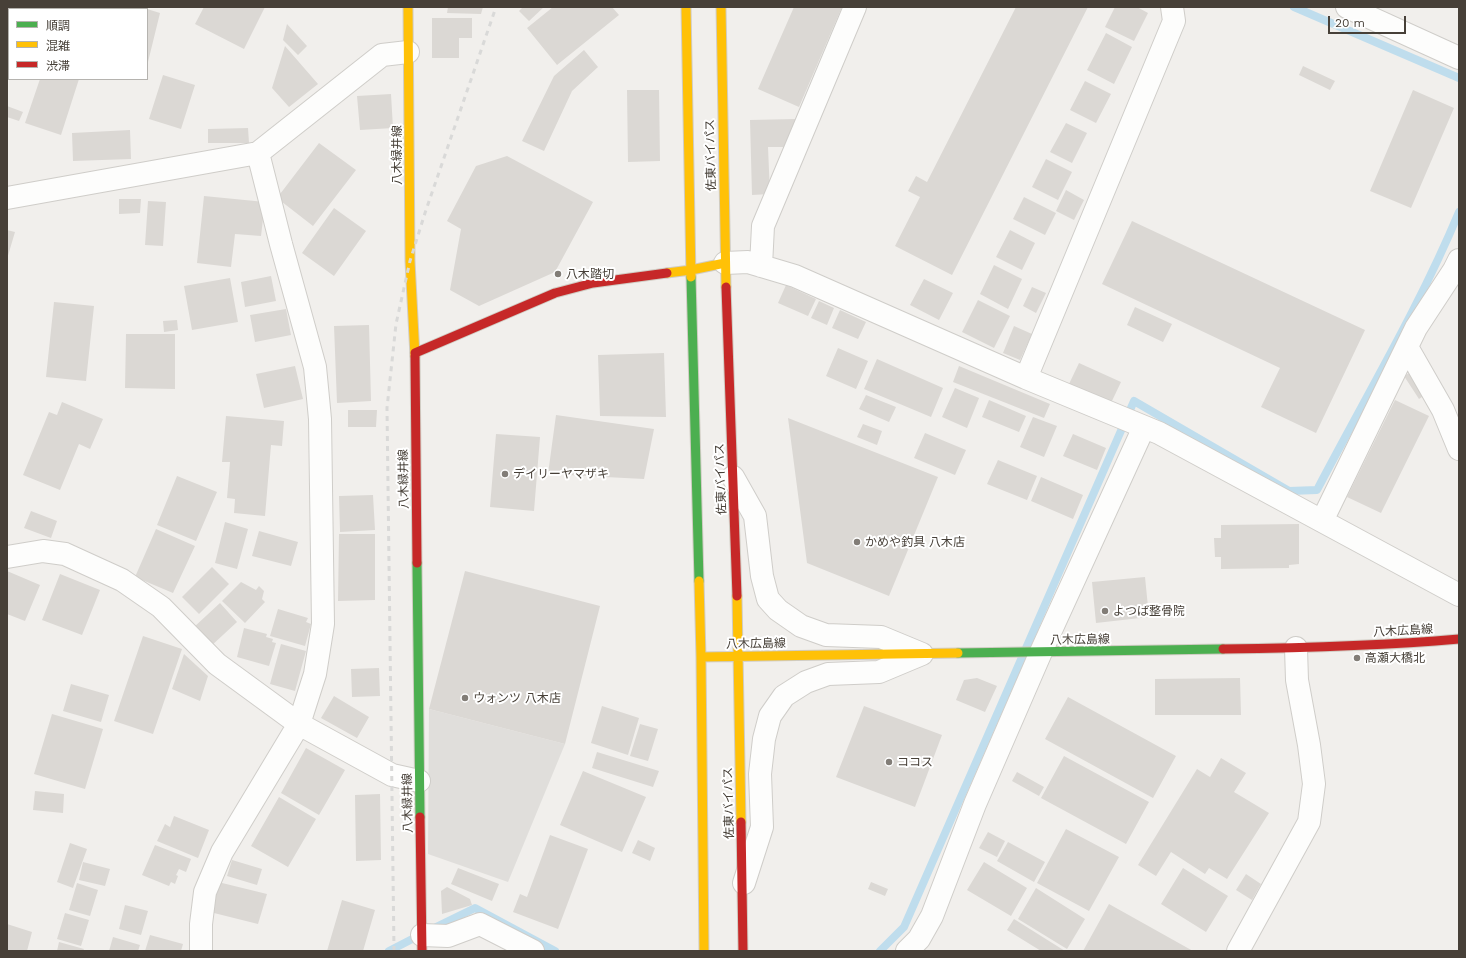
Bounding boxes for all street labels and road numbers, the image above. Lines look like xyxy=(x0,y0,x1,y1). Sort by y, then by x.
street label: 佐東バイパス xyxy=(703,119,719,191)
street label: 八木緑井線 xyxy=(390,125,404,185)
street label: 佐東バイパス xyxy=(713,443,729,515)
street label: 八木緑井線 xyxy=(396,449,412,509)
street label: 八木広島線 xyxy=(1373,622,1433,640)
street label: 八木広島線 xyxy=(1050,632,1110,648)
street label: 八木広島線 xyxy=(726,636,786,652)
street label: 佐東バイパス xyxy=(721,767,737,839)
street label: 八木緑井線 xyxy=(400,773,416,833)

